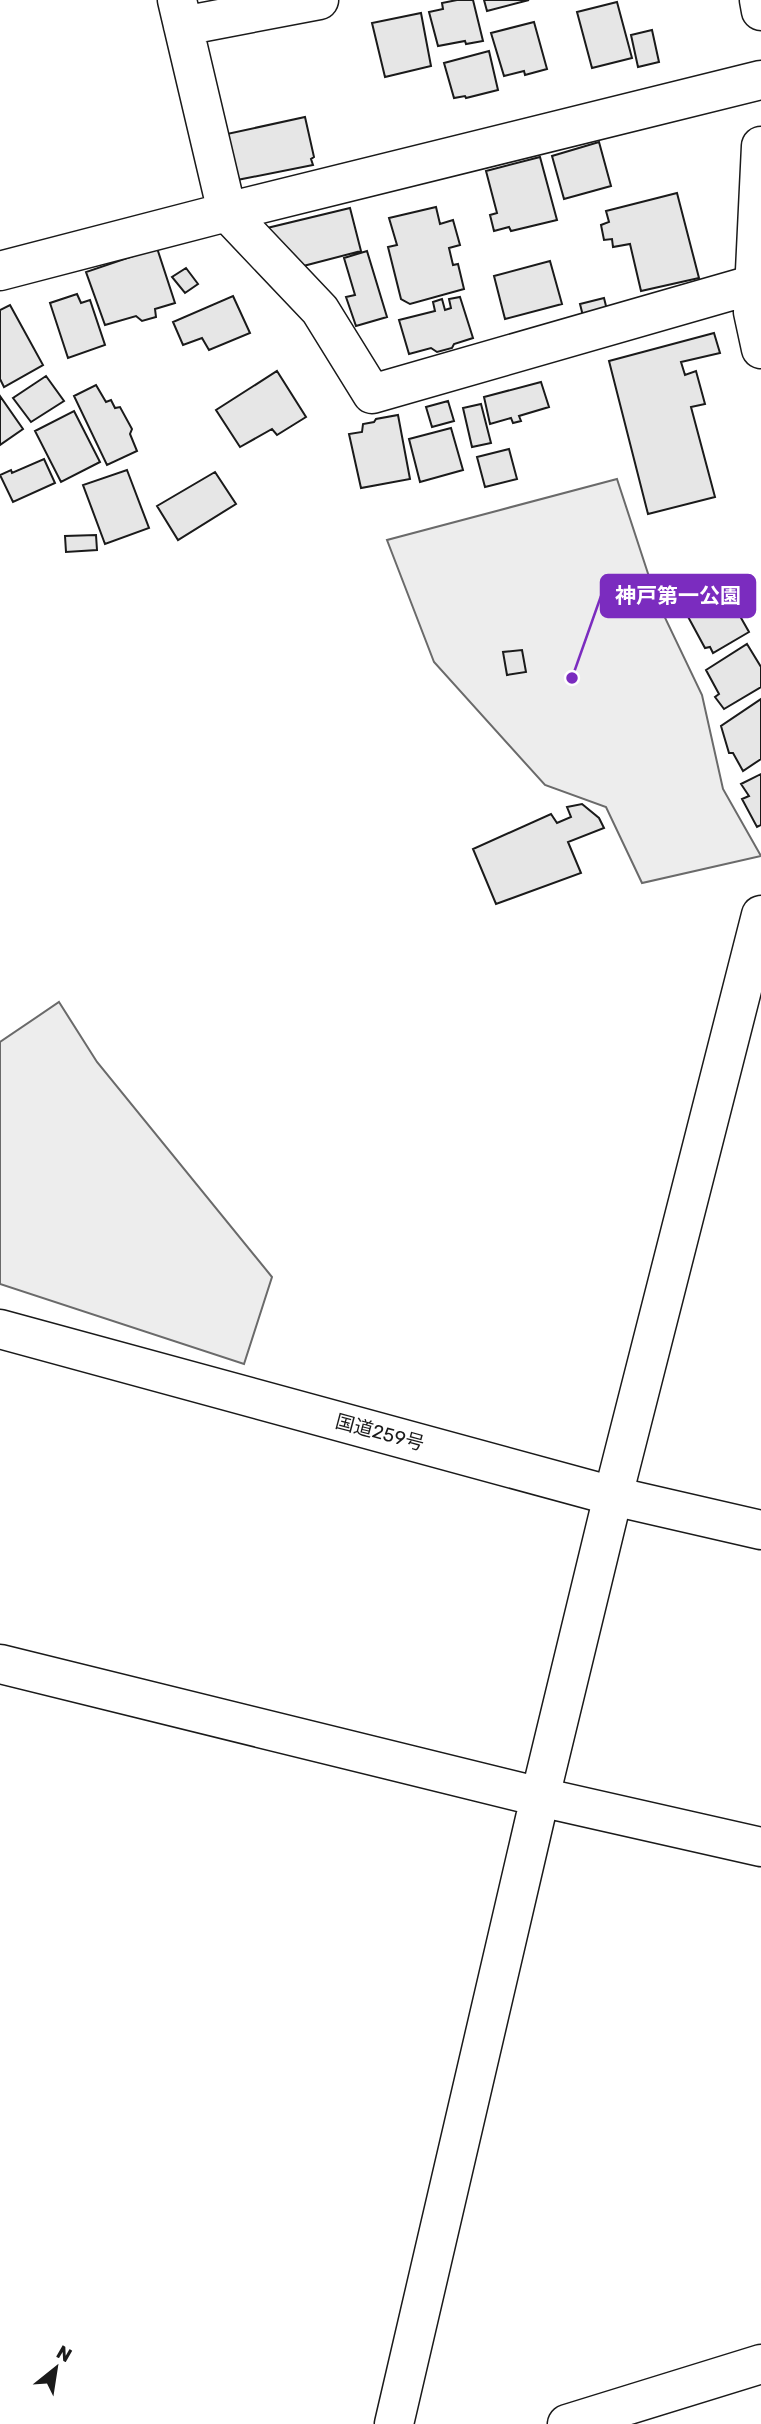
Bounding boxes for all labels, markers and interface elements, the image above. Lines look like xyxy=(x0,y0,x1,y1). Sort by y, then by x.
callout: 神戸第一公園 xyxy=(601,575,755,617)
text: 神戸第一公園 xyxy=(615,583,741,608)
street label: 国道259号 xyxy=(333,1410,427,1455)
north arrow xyxy=(21,2333,91,2403)
text: N xyxy=(53,2340,76,2367)

